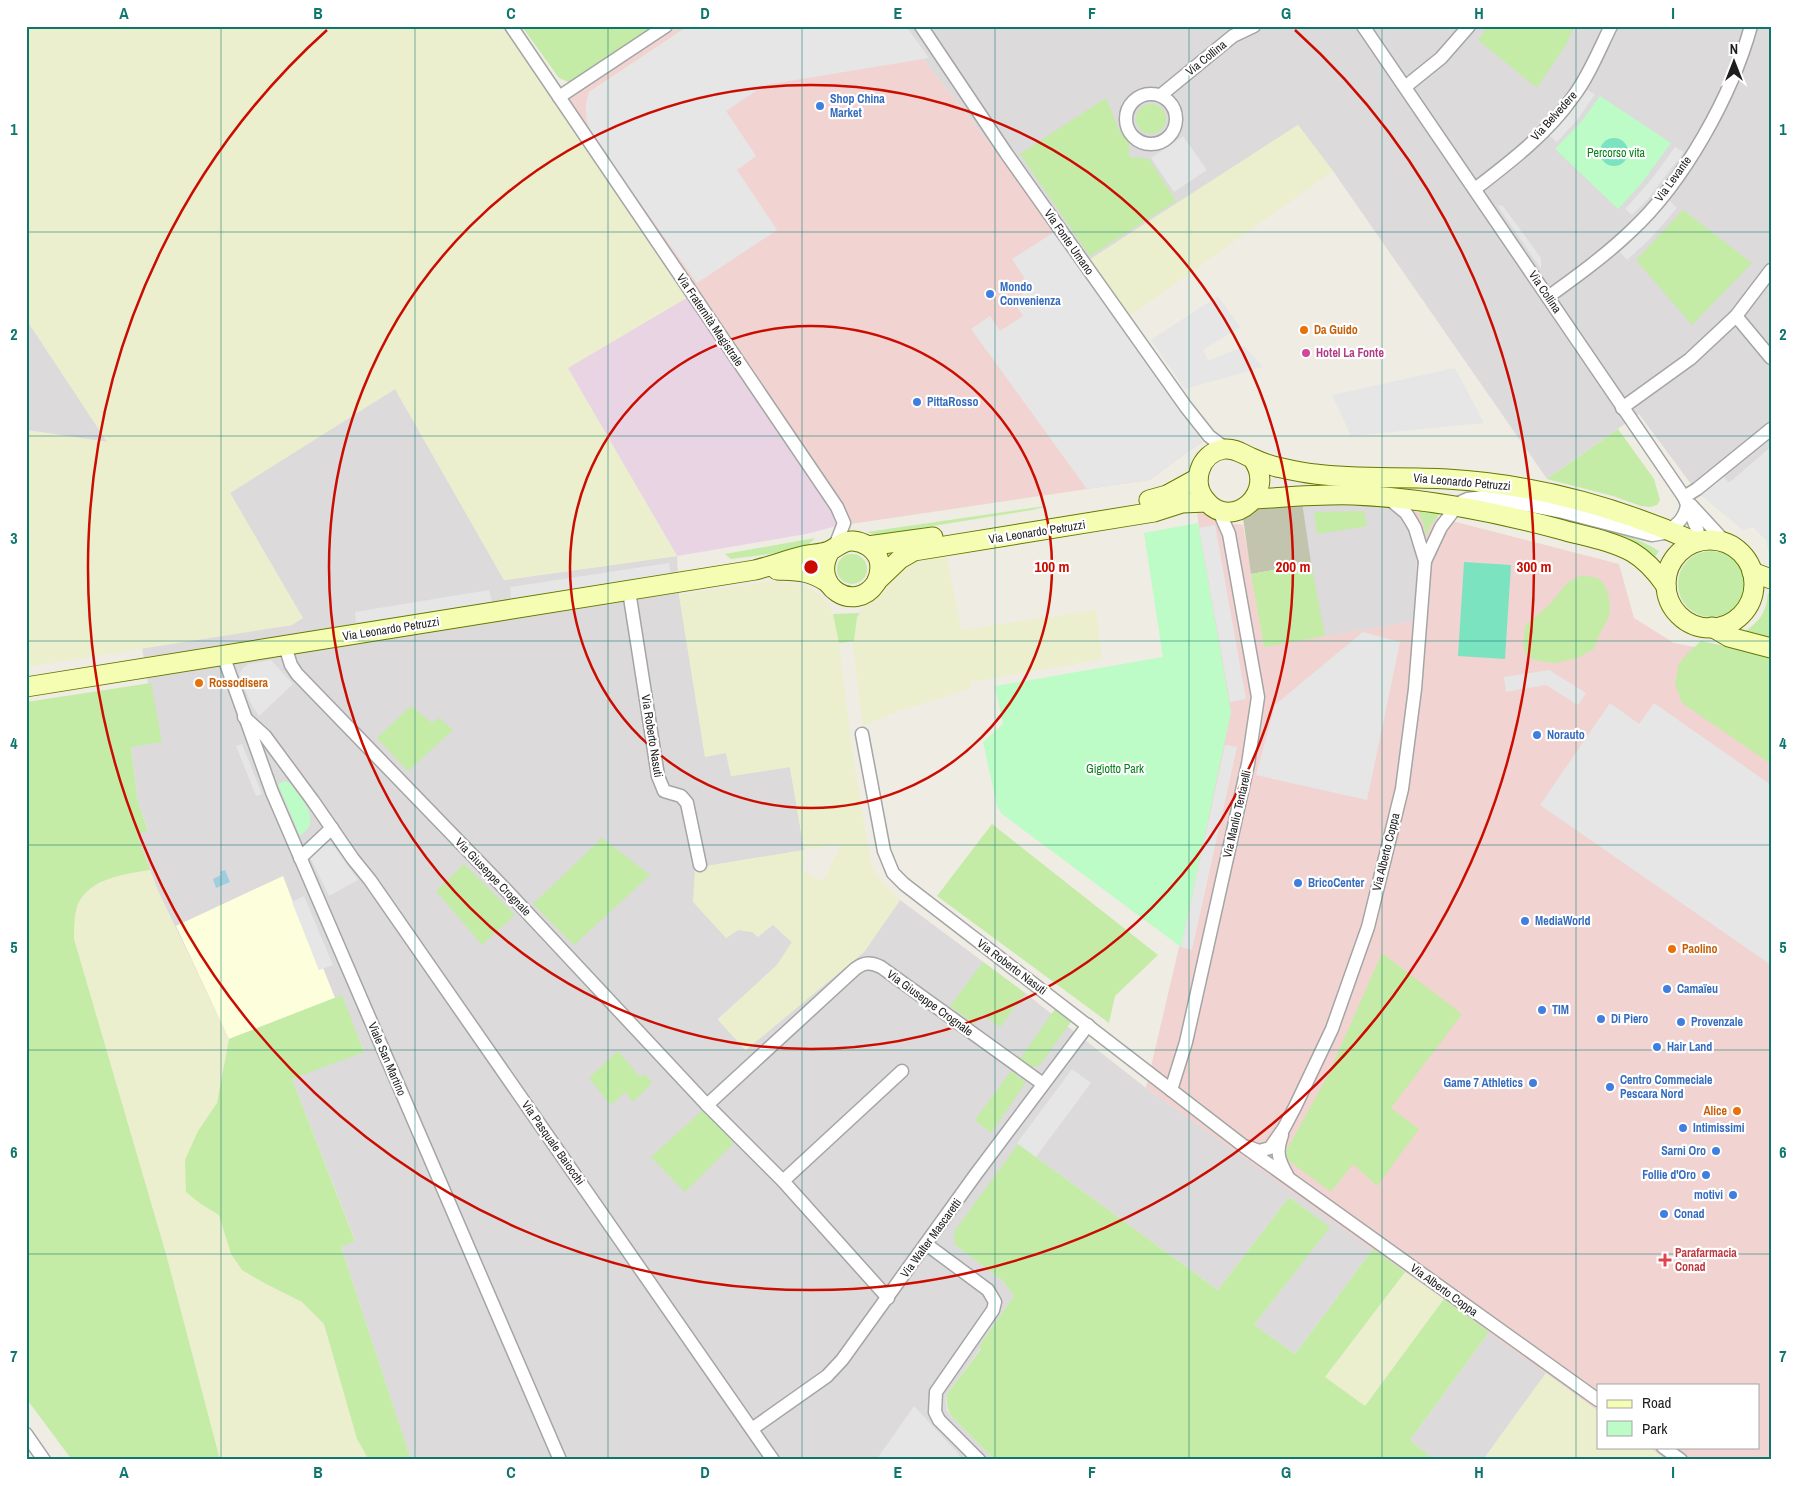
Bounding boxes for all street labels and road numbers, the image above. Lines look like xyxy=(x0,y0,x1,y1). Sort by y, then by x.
street label: Via Collina xyxy=(1182,36,1230,79)
street label: Via Belvedere xyxy=(1527,88,1581,144)
street label: Via Levante xyxy=(1651,153,1695,205)
street label: Via Fonte Umano xyxy=(1041,206,1097,278)
street label: Via Collina xyxy=(1525,268,1565,317)
street label: Via Fraternità Magistrale xyxy=(673,270,747,370)
street label: Via Leonardo Petruzzi xyxy=(1413,470,1511,494)
street label: Via Leonardo Petruzzi xyxy=(987,516,1087,548)
street label: Via Leonardo Petruzzi xyxy=(341,613,441,645)
street label: Via Roberto Nasuti xyxy=(638,693,666,779)
street label: Via Manlio Tentarelli xyxy=(1219,769,1255,859)
street label: Via Alberto Coppa xyxy=(1369,811,1404,893)
street label: Via Giuseppe Crognale xyxy=(452,835,534,919)
street label: Via Roberto Nasuti xyxy=(974,935,1050,999)
street label: Via Giuseppe Crognale xyxy=(884,966,976,1040)
street label: Viale San Martino xyxy=(364,1020,410,1098)
street label: Via Pasquale Baiocchi xyxy=(518,1098,588,1188)
street label: Via Walter Mascaretti xyxy=(897,1195,965,1281)
street label: Via Alberto Coppa xyxy=(1407,1260,1481,1320)

